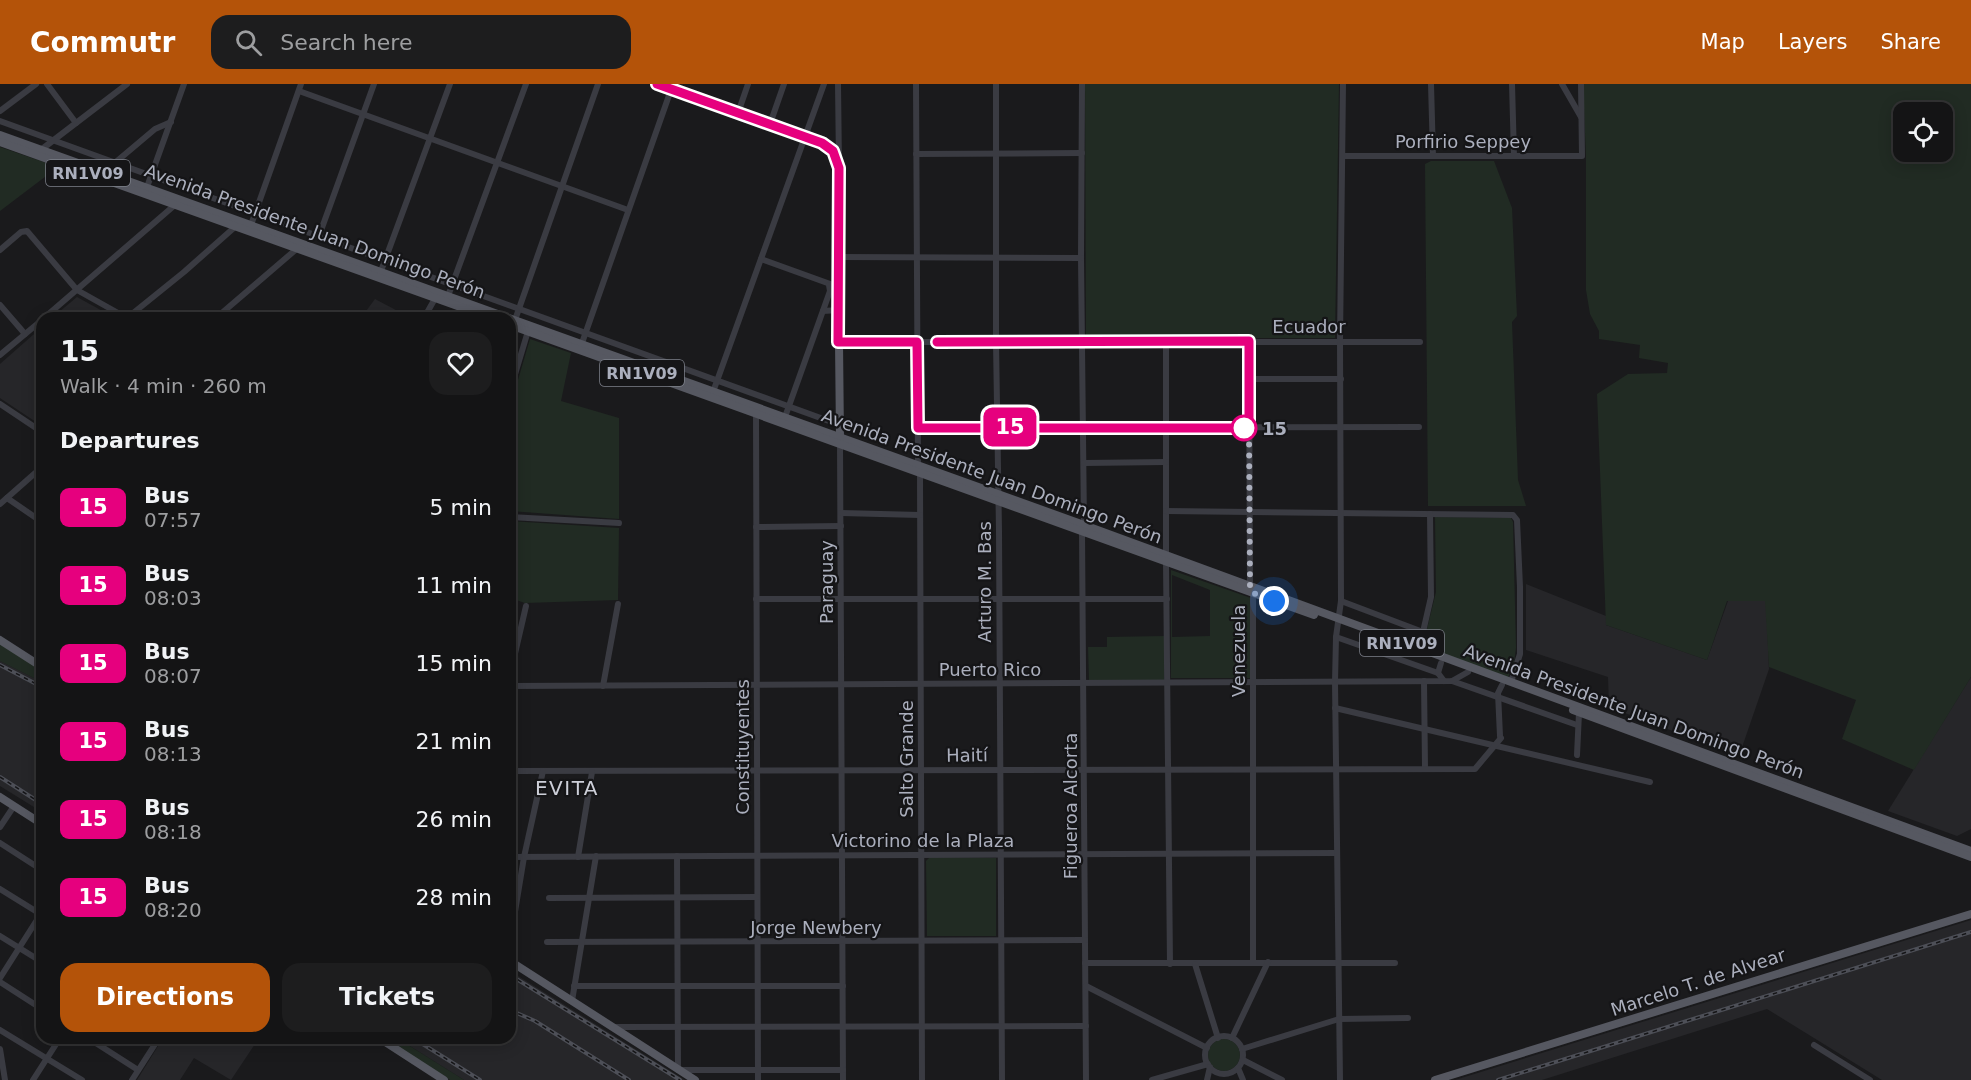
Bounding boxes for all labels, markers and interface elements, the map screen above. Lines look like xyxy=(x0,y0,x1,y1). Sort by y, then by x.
search box xyxy=(211,15,631,69)
text: Commutr xyxy=(30,26,175,59)
icon: search xyxy=(232,26,265,59)
text: Search here xyxy=(280,30,412,55)
text: Map xyxy=(1701,30,1745,54)
text: Layers xyxy=(1778,30,1847,54)
text: Share xyxy=(1880,30,1941,54)
map controls xyxy=(1893,102,1953,162)
button: locate xyxy=(1893,102,1953,162)
street label: Porfirio Seppey xyxy=(1395,131,1531,152)
street label: Avenida Presidente Juan Domingo Perón xyxy=(142,159,488,303)
road number: RN1V09 xyxy=(46,160,130,186)
street label: Ecuador xyxy=(1272,316,1346,337)
button: heart xyxy=(429,332,492,395)
text: 15 xyxy=(60,335,99,368)
road number: RN1V09 xyxy=(600,360,684,386)
text: Walk · 4 min · 260 m xyxy=(60,374,267,398)
street label: Avenida Presidente Juan Domingo Perón xyxy=(819,404,1165,548)
line badge: 15 xyxy=(983,408,1037,446)
text: 15 xyxy=(995,415,1025,439)
marker: 15 xyxy=(1231,415,1257,441)
place label: 15 xyxy=(1262,418,1287,439)
text: Departures xyxy=(60,428,200,453)
text: Bus xyxy=(144,483,190,508)
text: 15 xyxy=(78,495,108,519)
text: 5 min xyxy=(430,495,492,520)
text: 07:57 xyxy=(144,508,202,532)
street label: Arturo M. Bas xyxy=(974,521,995,643)
street label: Paraguay xyxy=(816,540,837,624)
text: Bus xyxy=(144,561,190,586)
text: 15 xyxy=(78,573,108,597)
text: 11 min xyxy=(416,573,492,598)
text: 08:03 xyxy=(144,586,202,610)
your location xyxy=(1259,586,1289,616)
street label: Venezuela xyxy=(1228,605,1249,697)
road number: RN1V09 xyxy=(1360,630,1444,656)
text: Bus xyxy=(144,639,190,664)
street label: Avenida Presidente Juan Domingo Perón xyxy=(1461,639,1807,783)
text: 15 xyxy=(78,651,108,675)
text: 15 min xyxy=(416,651,492,676)
street label: Puerto Rico xyxy=(939,659,1041,680)
text: 08:07 xyxy=(144,664,202,688)
street label: Constituyentes xyxy=(732,679,753,815)
street label: Salto Grande xyxy=(896,700,917,818)
text: Bus xyxy=(144,717,190,742)
text: 15 xyxy=(78,729,108,753)
text: 21 min xyxy=(416,729,492,754)
street label: Figueroa Alcorta xyxy=(1060,733,1081,879)
text: 08:13 xyxy=(144,742,202,766)
street label: Haití xyxy=(946,744,989,766)
district label: EVITA xyxy=(535,776,599,800)
text: Bus xyxy=(144,795,190,820)
text: 15 xyxy=(78,807,108,831)
text: 26 min xyxy=(416,807,492,832)
text: 08:18 xyxy=(144,820,202,844)
street label: Victorino de la Plaza xyxy=(832,830,1014,851)
text: Bus xyxy=(144,873,190,898)
text: 15 xyxy=(78,885,108,909)
text: 28 min xyxy=(416,885,492,910)
text: 08:20 xyxy=(144,898,202,922)
street label: Jorge Newbery xyxy=(749,917,882,938)
street label: Marcelo T. de Alvear xyxy=(1608,944,1788,1020)
button: Directions xyxy=(60,963,270,1032)
button: Tickets xyxy=(282,963,492,1032)

